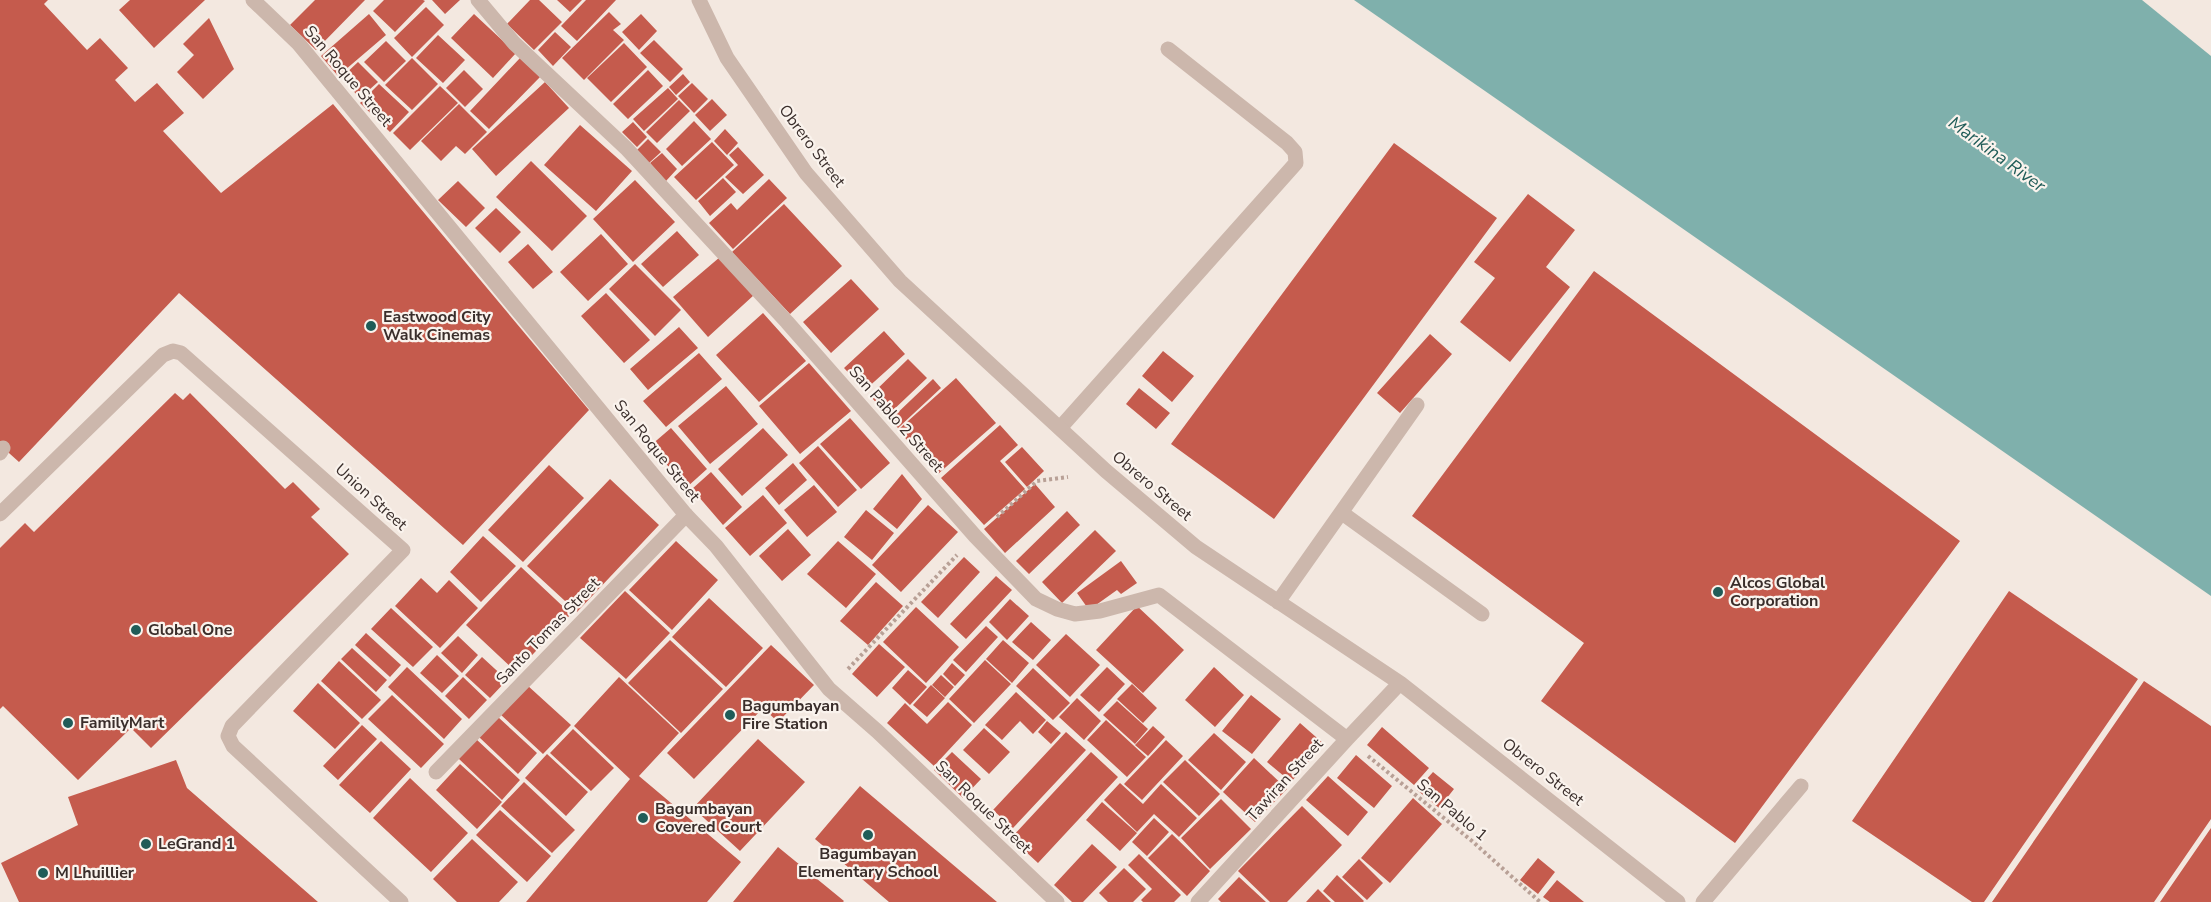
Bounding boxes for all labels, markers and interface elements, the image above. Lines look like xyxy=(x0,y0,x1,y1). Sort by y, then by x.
street label: San Roque Street xyxy=(299,21,397,131)
street label: Obrero Street xyxy=(774,100,851,192)
water label: Marikina River xyxy=(1944,111,2051,198)
place label: Eastwood City Walk Cinemas xyxy=(383,306,491,346)
marker: Eastwood City Walk Cinemas xyxy=(364,319,378,333)
street label: San Pablo 2 Street xyxy=(844,361,949,477)
street label: San Roque Street xyxy=(609,395,705,507)
street label: Obrero Street xyxy=(1107,446,1197,526)
street label: Union Street xyxy=(330,459,412,536)
street label: Santo Tomas Street xyxy=(491,572,605,689)
place label: Alcos Global Corporation xyxy=(1730,572,1825,612)
marker: Alcos Global Corporation xyxy=(1711,585,1725,599)
place label: Global One xyxy=(148,619,233,641)
marker: Global One xyxy=(129,623,143,637)
place label: Bagumbayan Fire Station xyxy=(742,695,839,735)
marker: Bagumbayan Fire Station xyxy=(723,708,737,722)
place label: FamilyMart xyxy=(80,712,165,734)
marker: FamilyMart xyxy=(61,716,75,730)
street label: Tawiran Street xyxy=(1242,733,1329,826)
street label: Obrero Street xyxy=(1498,733,1589,811)
street label: San Roque Street xyxy=(930,755,1036,859)
street label: San Pablo 1 xyxy=(1412,774,1492,846)
place label: Bagumbayan Covered Court xyxy=(655,798,763,838)
marker: Bagumbayan Covered Court xyxy=(636,811,650,825)
marker: Bagumbayan Elementary School xyxy=(861,828,875,842)
place label: LeGrand 1 xyxy=(158,833,235,855)
marker: LeGrand 1 xyxy=(139,837,153,851)
place label: Bagumbayan Elementary School xyxy=(798,843,938,883)
place label: M Lhuillier xyxy=(55,862,135,884)
marker: M Lhuillier xyxy=(36,866,50,880)

